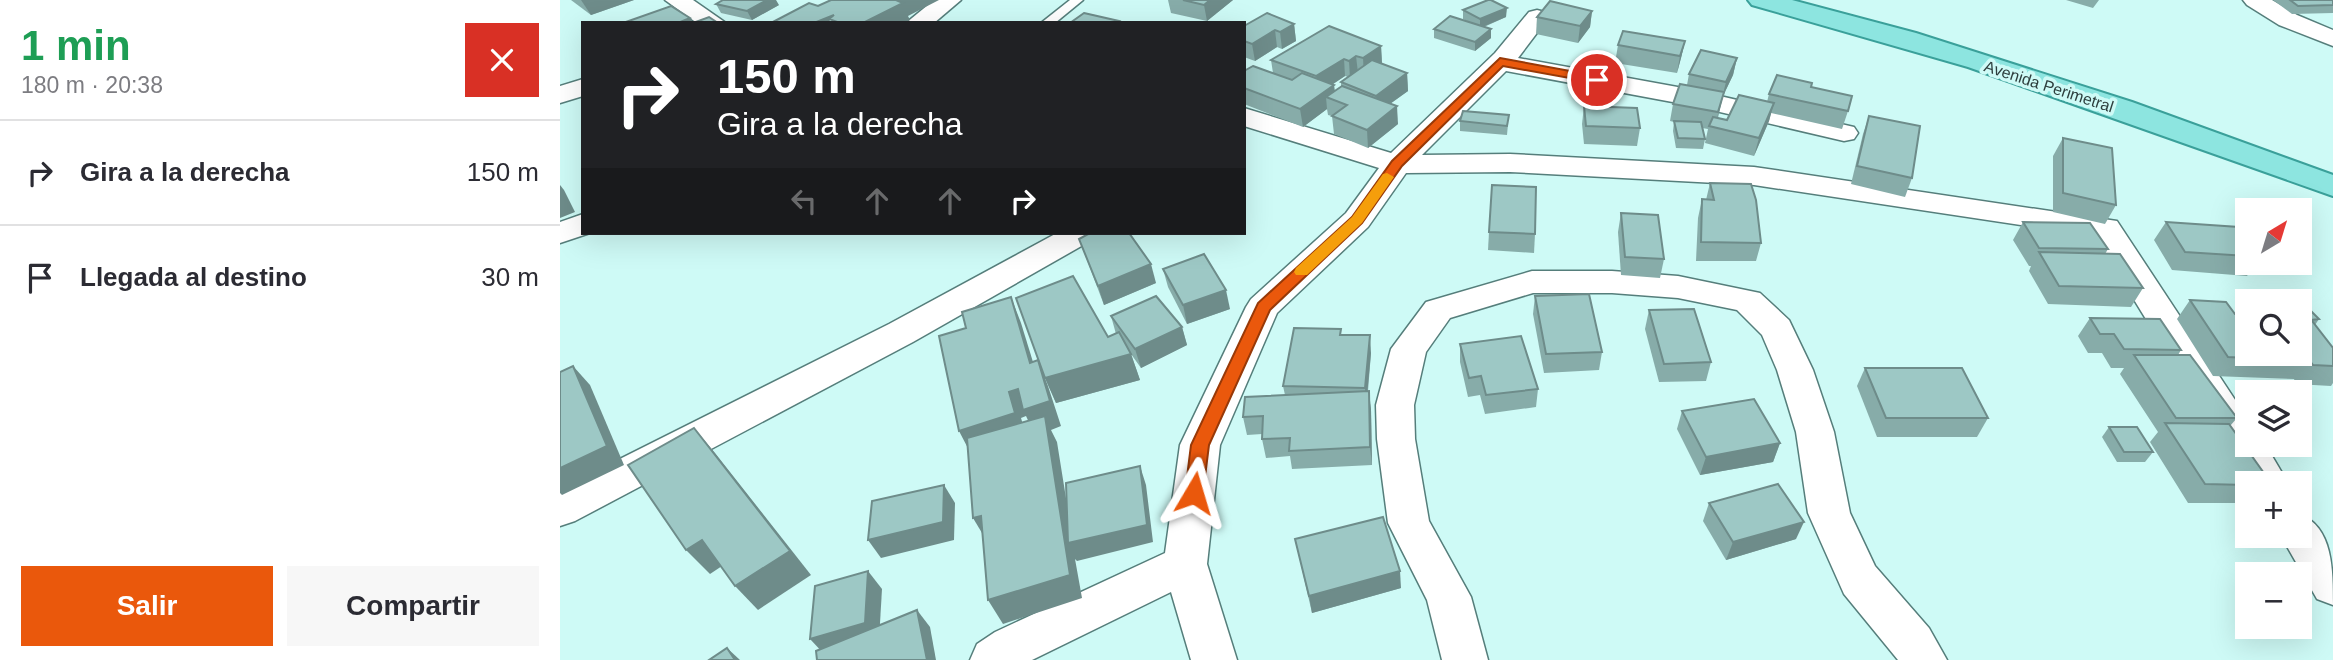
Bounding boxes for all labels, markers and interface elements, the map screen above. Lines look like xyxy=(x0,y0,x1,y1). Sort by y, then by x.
text: 1 min xyxy=(21,22,131,69)
button: close xyxy=(465,23,539,97)
icon: right xyxy=(602,49,693,140)
text: 150 m xyxy=(717,49,856,103)
pin xyxy=(1567,50,1627,110)
street label: Avenida Perimetral xyxy=(1982,58,2116,115)
icon: arrive xyxy=(1578,61,1616,99)
text: 180 m · 20:38 xyxy=(21,72,163,98)
text: Gira a la derecha xyxy=(717,106,962,142)
icon: right xyxy=(21,154,59,192)
text: Gira a la derecha xyxy=(80,157,290,187)
text: 150 m xyxy=(467,157,539,187)
icon: left xyxy=(785,182,823,220)
icon: ahead xyxy=(858,182,896,220)
icon: ahead xyxy=(931,182,969,220)
icon: right xyxy=(1004,182,1042,220)
north arrow xyxy=(2235,198,2312,275)
map controls xyxy=(2235,198,2312,639)
icon: arrive xyxy=(21,259,59,297)
text: Llegada al destino xyxy=(80,262,307,292)
text: 30 m xyxy=(481,262,539,292)
button: search xyxy=(2235,289,2312,366)
button: layers xyxy=(2235,380,2312,457)
position arrow xyxy=(1157,456,1231,530)
button: + xyxy=(2235,471,2312,548)
button: − xyxy=(2235,562,2312,639)
button: Salir xyxy=(21,566,273,646)
button: Compartir xyxy=(287,566,539,646)

